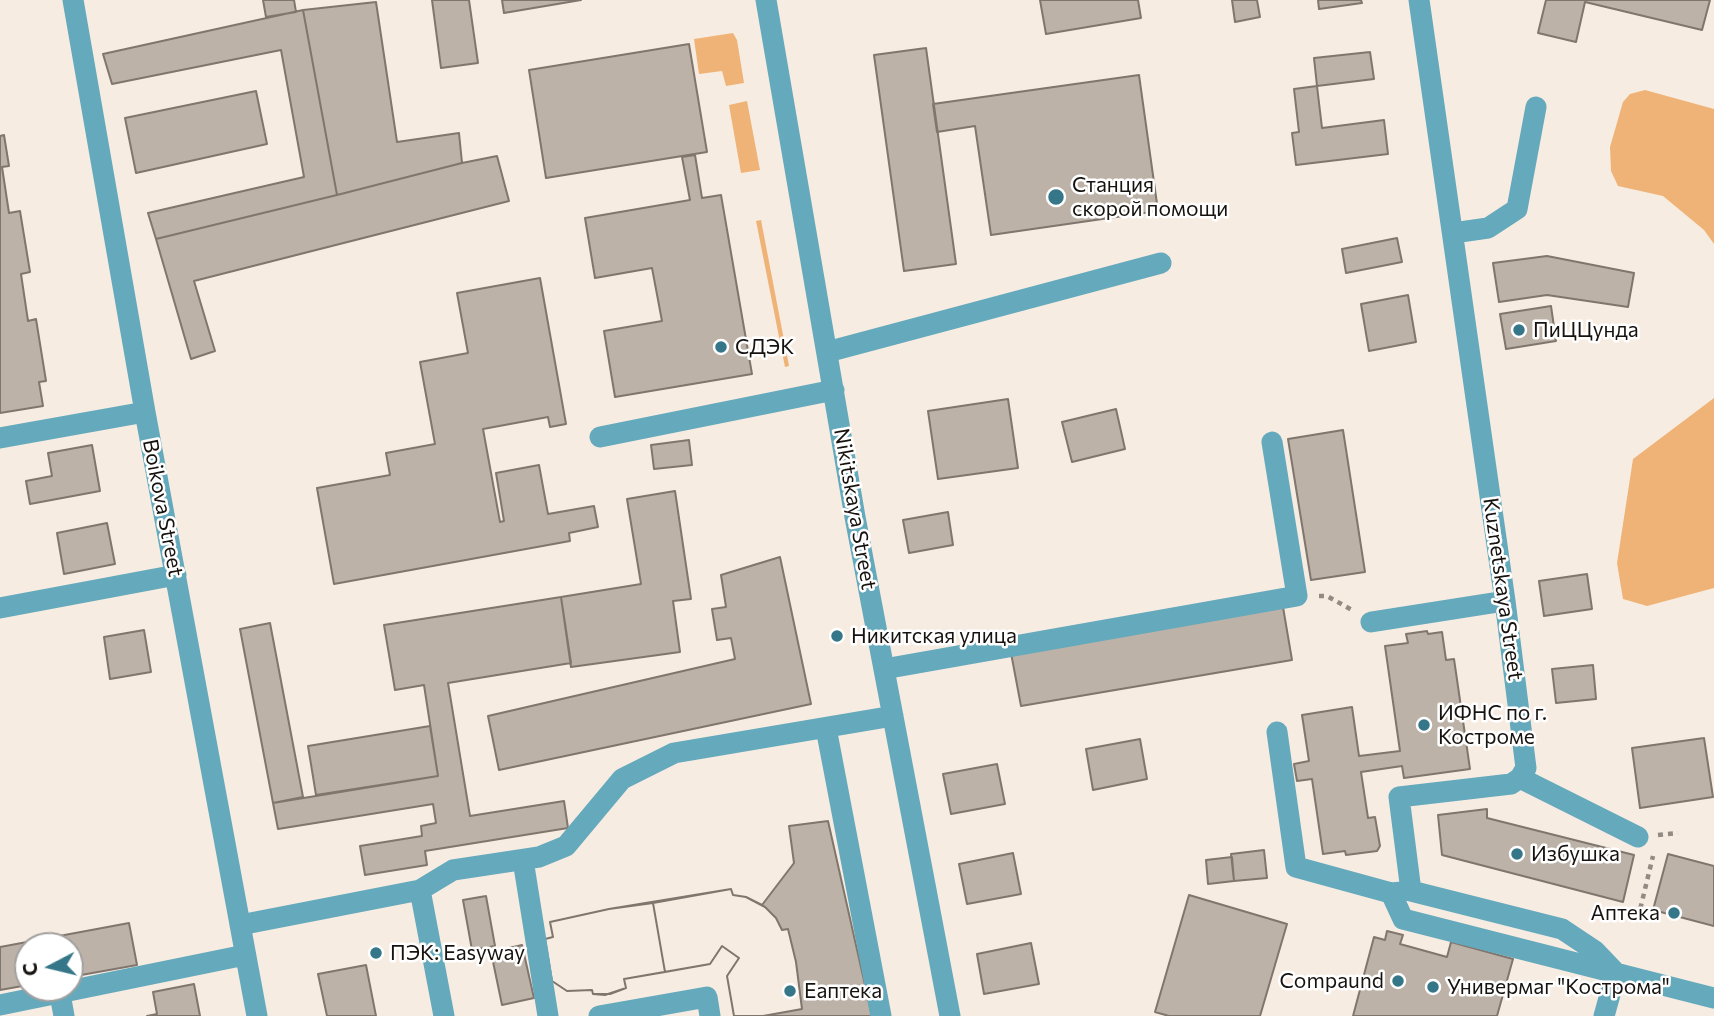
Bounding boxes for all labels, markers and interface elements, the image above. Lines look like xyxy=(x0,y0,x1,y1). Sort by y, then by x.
place label: Станция скорой помощи xyxy=(1072,172,1228,222)
marker: Станция скорой помощи xyxy=(1046,187,1066,207)
place label: ПиЦЦунда xyxy=(1533,317,1639,343)
marker: ПиЦЦунда xyxy=(1511,322,1527,338)
place label: СДЭК xyxy=(735,334,794,360)
marker: СДЭК xyxy=(713,339,729,355)
street label: Nikitskaya Street xyxy=(828,426,882,592)
street label: Boikova Street xyxy=(137,437,189,579)
street label: Kuznetskaya Street xyxy=(1478,496,1528,682)
place label: Никитская улица xyxy=(851,623,1017,649)
marker: Никитская улица xyxy=(829,628,845,644)
place label: ИФНС по г. Костроме xyxy=(1438,700,1547,750)
marker: ИФНС по г. Костроме xyxy=(1416,717,1432,733)
place label: Избушка xyxy=(1531,841,1620,867)
marker: Избушка xyxy=(1509,846,1525,862)
place label: Аптека xyxy=(1591,900,1660,926)
marker: Аптека xyxy=(1666,905,1682,921)
north arrow xyxy=(14,932,84,1002)
place label: ПЭК: Easyway xyxy=(390,940,525,966)
marker: ПЭК: Easyway xyxy=(368,945,384,961)
text: С xyxy=(17,962,42,977)
place label: Compaund xyxy=(1279,968,1384,994)
marker: Compaund xyxy=(1390,973,1406,989)
place label: Универмаг "Кострома" xyxy=(1447,974,1670,1000)
place label: Еаптека xyxy=(804,978,882,1004)
marker: Универмаг "Кострома" xyxy=(1425,979,1441,995)
marker: Еаптека xyxy=(782,983,798,999)

